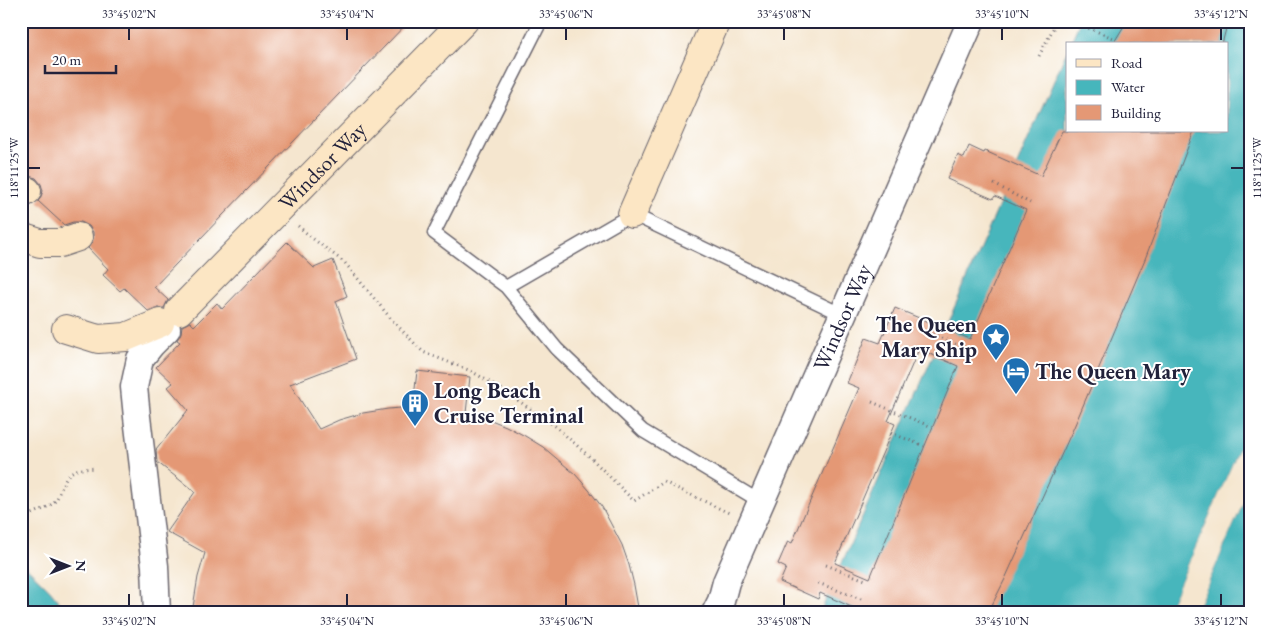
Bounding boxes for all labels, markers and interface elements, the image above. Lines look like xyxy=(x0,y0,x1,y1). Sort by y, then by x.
text: 33°45'02"N xyxy=(102,6,156,22)
text: 33°45'04"N xyxy=(320,6,374,22)
text: 33°45'06"N xyxy=(539,6,593,22)
text: 33°45'08"N xyxy=(757,6,811,22)
text: 33°45'10"N xyxy=(975,6,1029,22)
text: 33°45'12"N xyxy=(1194,6,1248,22)
scale bar xyxy=(45,42,116,74)
legend xyxy=(1066,42,1228,132)
text: 20 m xyxy=(52,50,81,69)
text: Road xyxy=(1111,53,1143,72)
text: Water xyxy=(1111,77,1145,96)
text: Building xyxy=(1111,103,1161,122)
street label: Windsor Way xyxy=(272,114,372,216)
text: 118°11'25"W xyxy=(6,136,22,199)
text: 118°11'25"W xyxy=(1249,136,1265,199)
street label: Windsor Way xyxy=(806,259,878,375)
place label: The Queen Mary Ship xyxy=(875,310,978,364)
place icon: The Queen Mary Ship xyxy=(981,322,1011,361)
hotel icon: The Queen Mary xyxy=(1001,356,1031,395)
place label: The Queen Mary xyxy=(1035,357,1191,386)
place label: Long Beach Cruise Terminal xyxy=(434,376,584,430)
building icon: Long Beach Cruise Terminal xyxy=(400,388,430,427)
north arrow xyxy=(42,542,92,592)
text: N xyxy=(72,560,90,572)
text: 33°45'02"N xyxy=(102,613,156,629)
text: 33°45'04"N xyxy=(320,613,374,629)
text: 33°45'06"N xyxy=(539,613,593,629)
text: 33°45'08"N xyxy=(757,613,811,629)
text: 33°45'10"N xyxy=(975,613,1029,629)
text: 33°45'12"N xyxy=(1194,613,1248,629)

